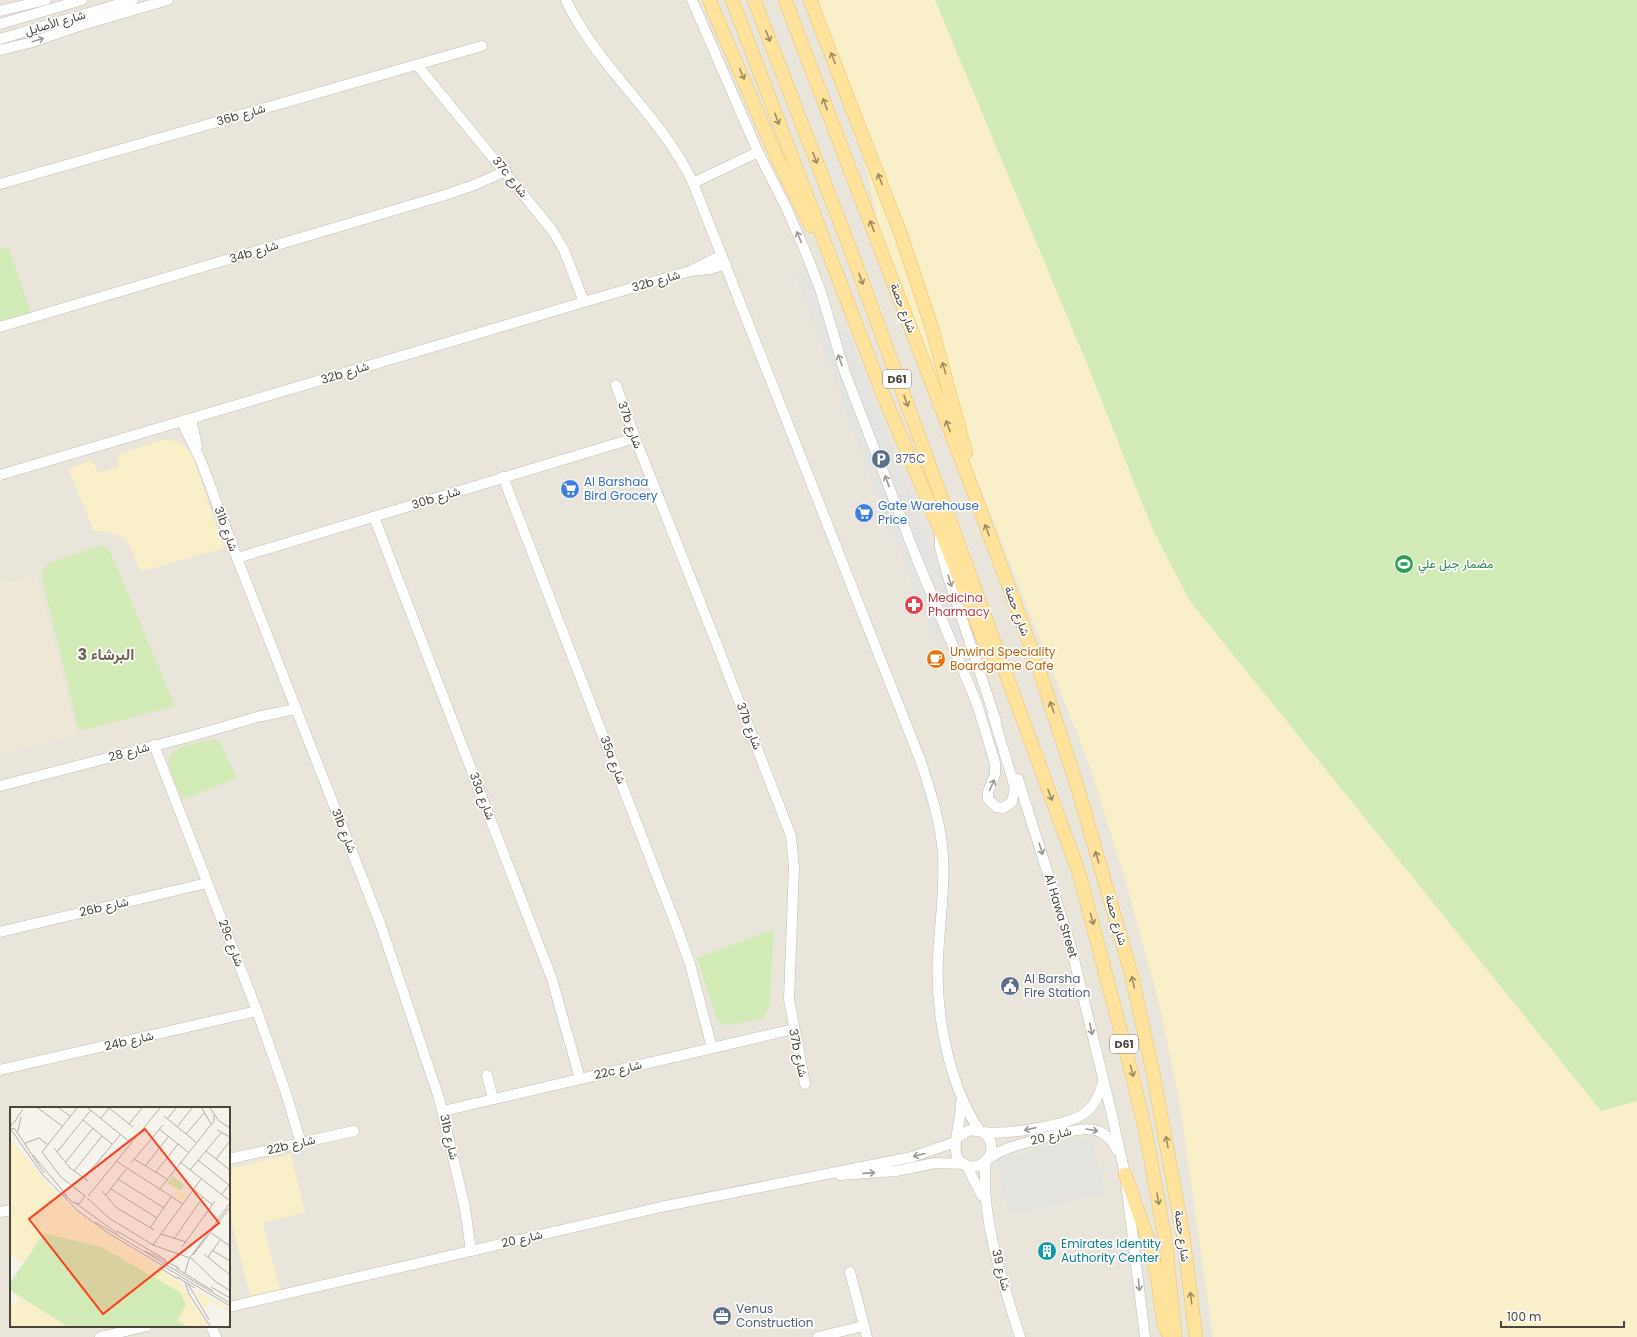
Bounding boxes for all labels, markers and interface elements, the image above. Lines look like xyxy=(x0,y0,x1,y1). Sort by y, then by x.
street label: شارع الأصايل xyxy=(23,6,87,40)
one-way arrow xyxy=(765,30,773,42)
one-way arrow xyxy=(32,36,44,44)
one-way arrow xyxy=(829,53,837,65)
one-way arrow xyxy=(738,68,746,80)
street label: 36b شارع xyxy=(214,99,268,131)
one-way arrow xyxy=(821,99,829,111)
one-way arrow xyxy=(774,112,782,124)
one-way arrow xyxy=(811,151,819,163)
street label: 37c شارع xyxy=(488,153,532,201)
one-way arrow xyxy=(876,173,884,185)
one-way arrow xyxy=(867,220,875,232)
one-way arrow xyxy=(795,231,803,243)
street label: 34b شارع xyxy=(227,236,281,268)
street label: 32b شارع xyxy=(630,266,682,296)
one-way arrow xyxy=(858,273,865,286)
street label: شارع حصة xyxy=(885,281,921,335)
one-way arrow xyxy=(836,354,844,366)
street label: 32b شارع xyxy=(319,357,371,389)
one-way arrow xyxy=(940,362,947,375)
road number: D61 xyxy=(883,370,911,388)
one-way arrow xyxy=(902,395,910,407)
street label: 37b شارع xyxy=(613,399,647,451)
one-way arrow xyxy=(944,420,952,432)
parking icon: 375C xyxy=(870,448,892,470)
place label: 375C xyxy=(895,450,925,467)
place label: Al Barshaa Bird Grocery xyxy=(584,473,658,504)
one-way arrow xyxy=(882,476,890,488)
supermarket icon: Al Barshaa Bird Grocery xyxy=(559,478,581,500)
street label: 30b شارع xyxy=(409,482,463,514)
place label: Gate Warehouse Price xyxy=(878,497,979,528)
supermarket icon: Gate Warehouse Price xyxy=(853,502,875,524)
street label: 31b شارع xyxy=(210,504,242,554)
one-way arrow xyxy=(983,524,991,536)
sports icon: مضمار جبل علي xyxy=(1393,553,1415,575)
place label: مضمار جبل علي xyxy=(1418,555,1493,574)
one-way arrow xyxy=(946,574,954,586)
street label: شارع حصة xyxy=(1000,584,1034,638)
place label: Medicina Pharmacy xyxy=(928,589,990,620)
pharmacy icon: Medicina Pharmacy xyxy=(903,594,925,616)
district label: البرشاء 3 xyxy=(78,643,134,666)
place label: Unwind Speciality Boardgame Cafe xyxy=(950,643,1056,674)
cafe icon: Unwind Speciality Boardgame Cafe xyxy=(925,648,947,670)
street label: 37b شارع xyxy=(732,700,766,752)
one-way arrow xyxy=(1047,702,1055,714)
street label: 35a شارع xyxy=(596,733,630,787)
street label: شارع 28 xyxy=(106,738,152,766)
street label: 33a شارع xyxy=(465,770,499,822)
one-way arrow xyxy=(988,779,996,791)
one-way arrow xyxy=(1046,789,1054,801)
street label: 31b شارع xyxy=(327,806,361,856)
one-way arrow xyxy=(1038,843,1045,856)
one-way arrow xyxy=(1093,851,1100,864)
street label: Al Hawa Street xyxy=(1041,872,1082,960)
street label: 26b شارع xyxy=(78,893,130,921)
street label: شارع حصة xyxy=(1100,893,1132,947)
one-way arrow xyxy=(1088,912,1096,925)
street label: 29c شارع xyxy=(214,917,248,969)
place label: Al Barsha Fire Station xyxy=(1024,970,1090,1001)
public building icon: Al Barsha Fire Station xyxy=(999,975,1021,997)
one-way arrow xyxy=(1128,976,1136,989)
one-way arrow xyxy=(1088,1022,1095,1035)
street label: 24b شارع xyxy=(103,1027,155,1055)
street label: 37b شارع xyxy=(784,1027,812,1079)
road number: D61 xyxy=(1110,1035,1138,1053)
street label: 22c شارع xyxy=(592,1056,644,1084)
one-way arrow xyxy=(1128,1065,1136,1078)
inset map xyxy=(10,1107,230,1327)
street label: 31b شارع xyxy=(435,1112,463,1162)
street label: شارع 20 xyxy=(1029,1122,1073,1150)
one-way arrow xyxy=(1024,1126,1037,1134)
one-way arrow xyxy=(1085,1127,1098,1135)
street label: 22b شارع xyxy=(265,1131,317,1159)
one-way arrow xyxy=(1163,1136,1171,1149)
one-way arrow xyxy=(912,1152,925,1159)
one-way arrow xyxy=(862,1170,875,1177)
one-way arrow xyxy=(1154,1192,1162,1205)
street label: شارع حصة xyxy=(1169,1209,1195,1263)
street label: شارع 20 xyxy=(500,1226,544,1252)
place label: Emirates Identity Authority Center xyxy=(1061,1235,1161,1266)
building icon: Emirates Identity Authority Center xyxy=(1036,1240,1058,1262)
street label: شارع 39 xyxy=(987,1247,1015,1293)
one-way arrow xyxy=(1135,1278,1143,1291)
one-way arrow xyxy=(1187,1292,1195,1305)
place label: Venus Construction xyxy=(736,1300,813,1331)
scale bar xyxy=(1501,1303,1624,1329)
office icon: Venus Construction xyxy=(711,1305,733,1327)
text: 100 m xyxy=(1507,1308,1541,1325)

